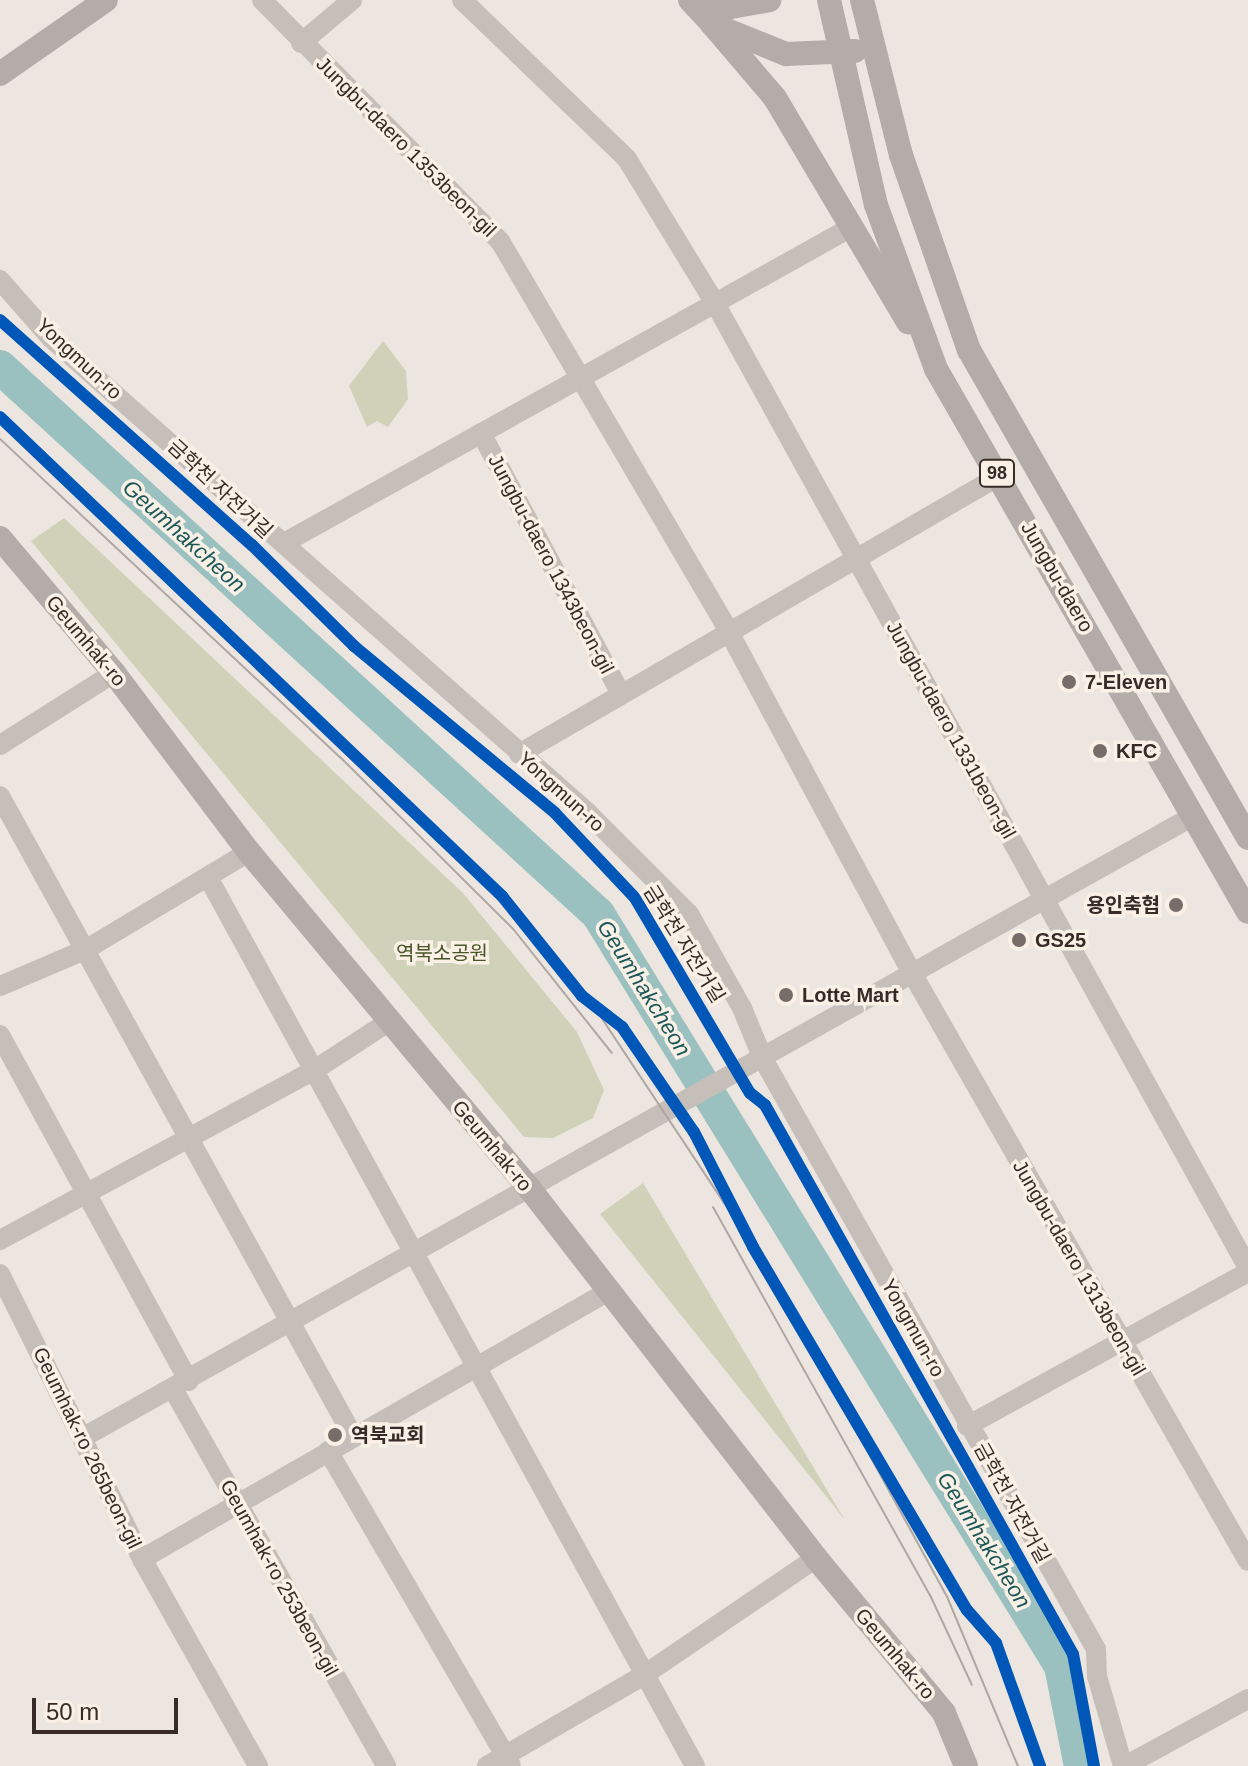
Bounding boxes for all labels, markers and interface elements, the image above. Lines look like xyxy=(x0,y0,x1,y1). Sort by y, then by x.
street label: Jungbu-daero 1353beon-gil xyxy=(311,52,501,242)
street label: Yongmun-ro xyxy=(31,313,127,405)
street label: 금학천 자전거길 xyxy=(163,434,277,544)
street label: Jungbu-daero 1343beon-gil xyxy=(483,450,619,678)
road number: 98 xyxy=(977,459,1017,487)
water label: Geumhakcheon xyxy=(117,474,251,598)
street label: Jungbu-daero xyxy=(1016,518,1098,636)
street label: Geumhak-ro xyxy=(41,591,131,691)
street label: Jungbu-daero 1331beon-gil xyxy=(881,617,1021,843)
place label: 7-Eleven xyxy=(1085,670,1167,694)
marker: 7-Eleven xyxy=(1060,673,1078,691)
place label: KFC xyxy=(1116,739,1157,763)
marker: KFC xyxy=(1091,742,1109,760)
street label: Yongmun-ro xyxy=(513,747,609,837)
street label: 금학천 자전거길 xyxy=(638,881,730,1007)
place label: 용인축협 xyxy=(1086,893,1160,917)
marker: 용인축협 xyxy=(1167,896,1185,914)
water label: Geumhakcheon xyxy=(592,915,696,1061)
place label: GS25 xyxy=(1035,928,1086,952)
marker: GS25 xyxy=(1010,931,1028,949)
park label: 역북소공원 xyxy=(396,941,488,965)
place label: Lotte Mart xyxy=(802,983,899,1007)
marker: Lotte Mart xyxy=(777,986,795,1004)
street label: Geumhak-ro xyxy=(447,1096,537,1196)
street label: Jungbu-daero 1313beon-gil xyxy=(1007,1156,1151,1380)
street label: Yongmun-ro xyxy=(876,1275,950,1381)
street label: Geumhak-ro 265beon-gil xyxy=(28,1343,146,1553)
place label: 역북교회 xyxy=(351,1423,425,1447)
marker: 역북교회 xyxy=(326,1426,344,1444)
street label: 금학천 자전거길 xyxy=(969,1438,1055,1568)
water label: Geumhakcheon xyxy=(932,1467,1036,1613)
street label: Geumhak-ro 253beon-gil xyxy=(215,1475,343,1681)
street label: Geumhak-ro xyxy=(850,1604,940,1704)
scale bar xyxy=(36,1682,182,1732)
text: 50 m xyxy=(46,1698,99,1725)

